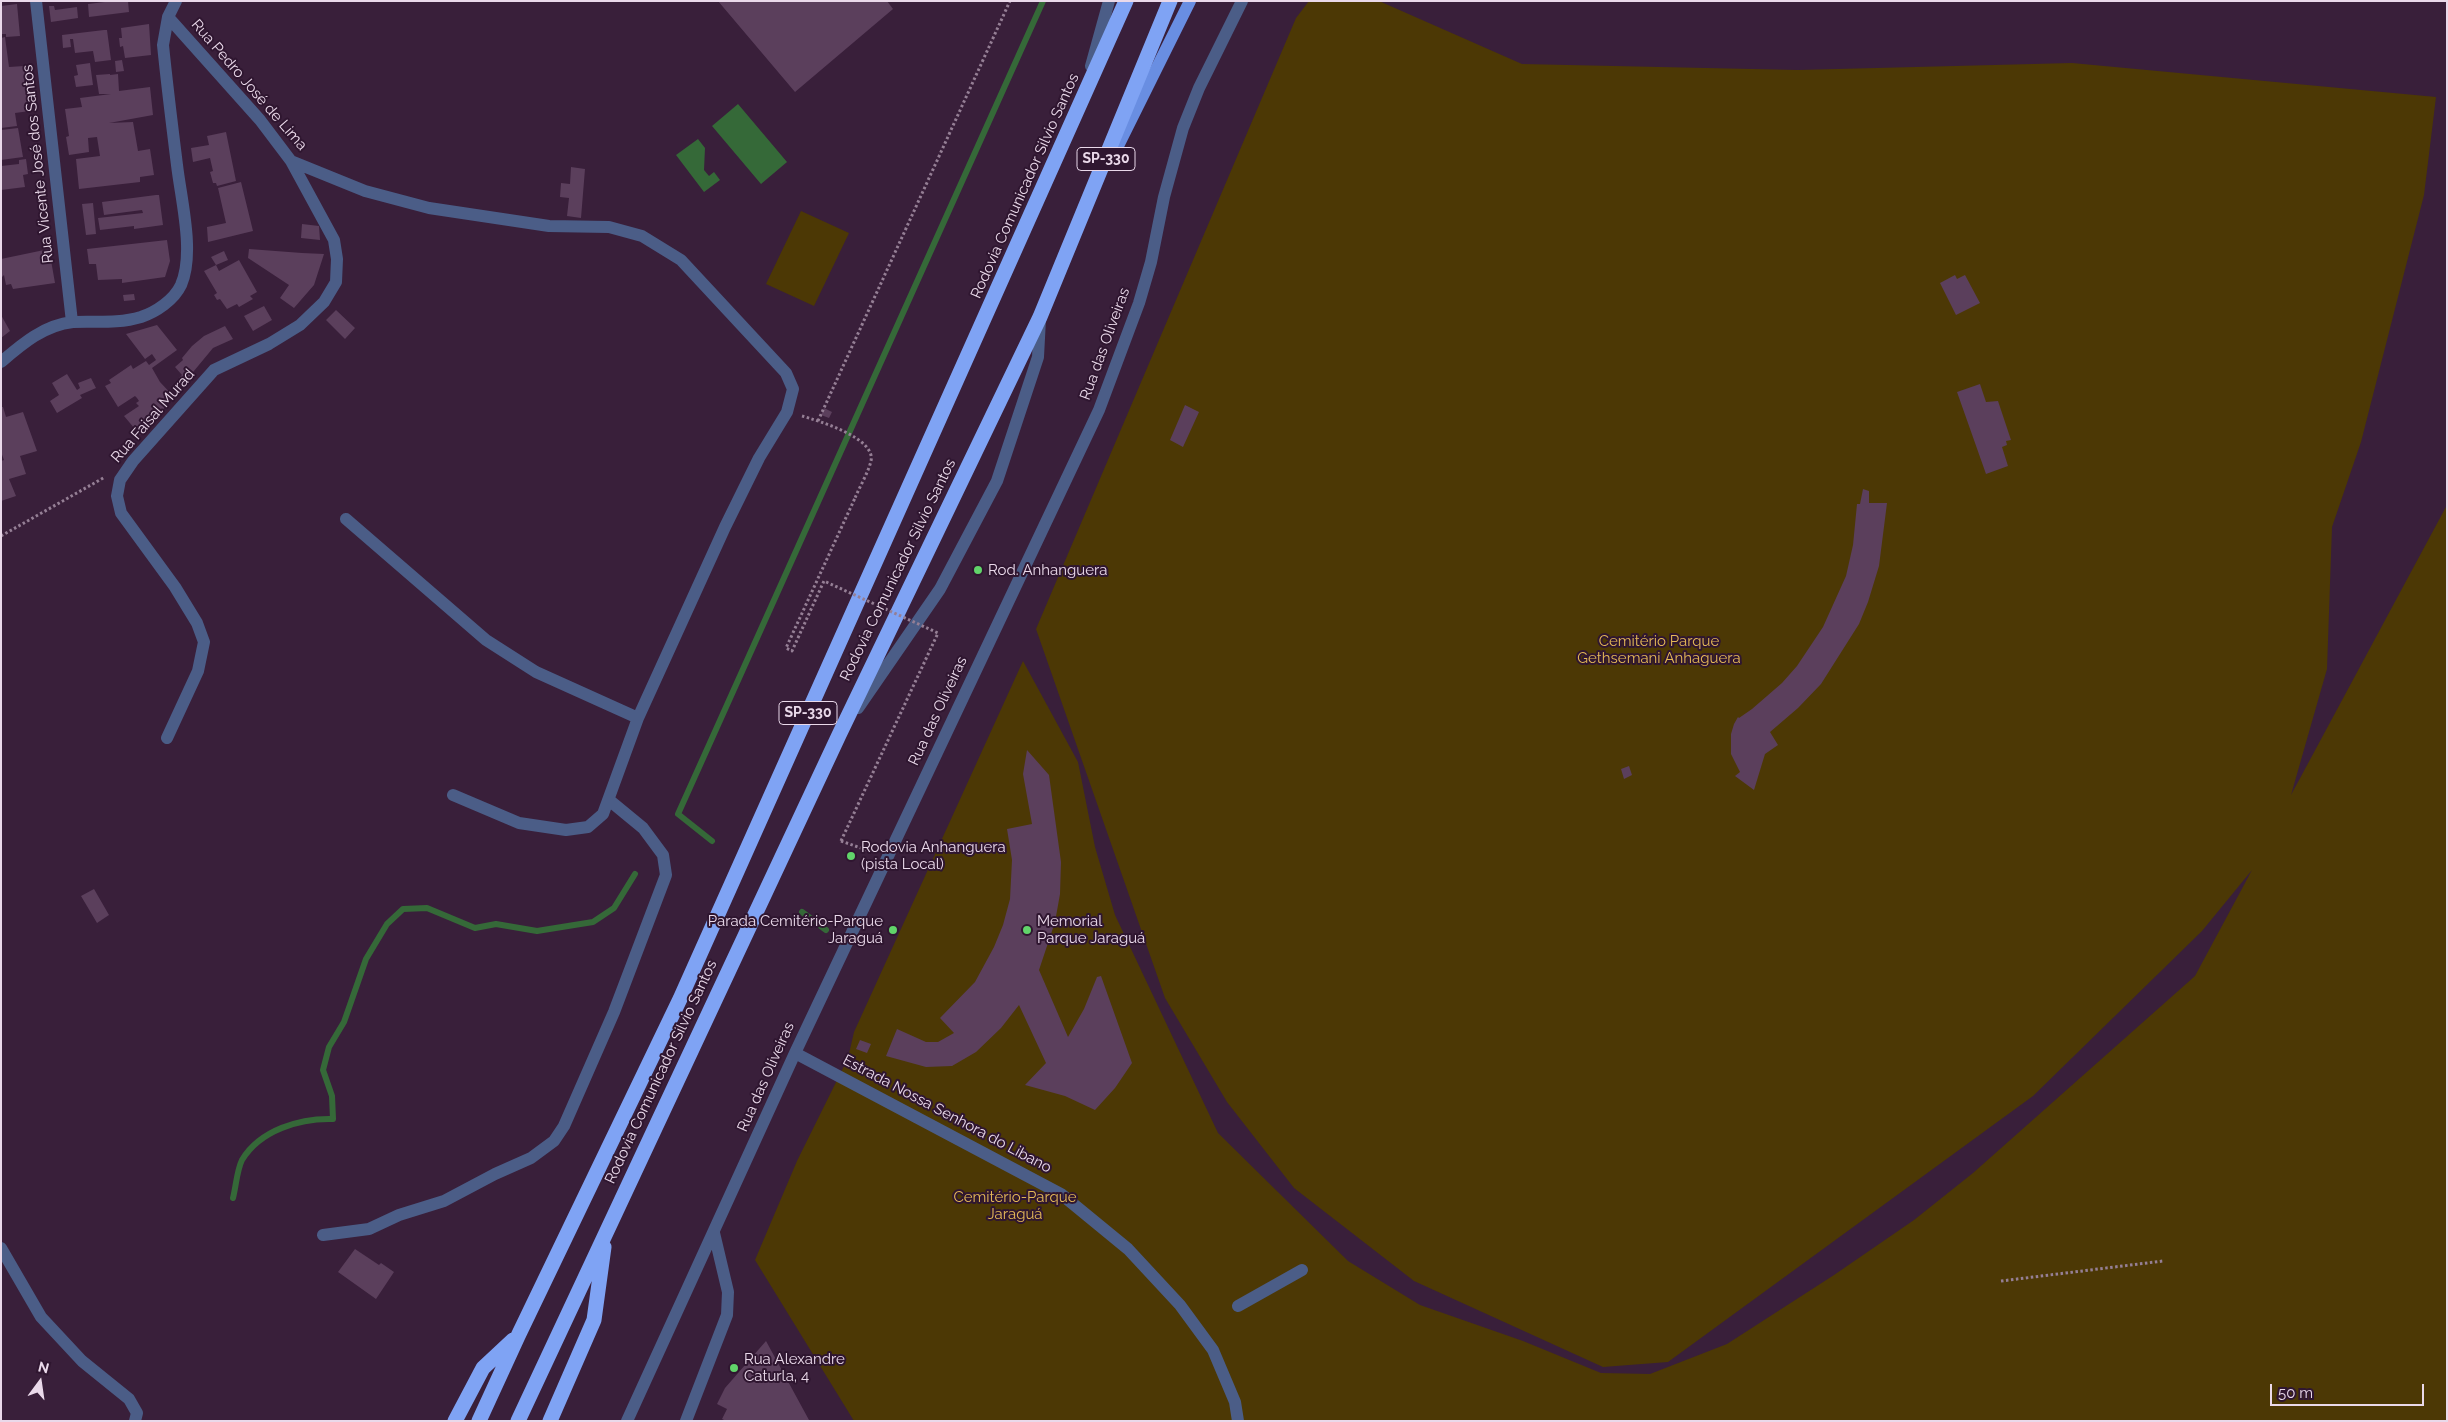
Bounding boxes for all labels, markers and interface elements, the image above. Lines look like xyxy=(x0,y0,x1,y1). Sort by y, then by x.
street label: Rua Pedro José de Lima xyxy=(187,16,311,154)
street label: Rua Vicente José dos Santos xyxy=(19,64,57,264)
street label: Rodovia Comunicador Silvio Santos xyxy=(967,71,1083,301)
road number: SP-330 xyxy=(1077,148,1135,170)
street label: Rua das Oliveiras xyxy=(1076,285,1134,403)
street label: Rua Faisal Murad xyxy=(107,366,199,466)
street label: Rodovia Comunicador Silvio Santos xyxy=(836,456,960,684)
place label: Rod. Anhanguera xyxy=(988,561,1107,579)
marker: Rod. Anhanguera xyxy=(972,564,984,576)
park label: Cemitério Parque Gethsemani Anhaguera xyxy=(1577,632,1741,667)
street label: Rua das Oliveiras xyxy=(905,654,971,768)
road number: SP-330 xyxy=(779,701,837,724)
place label: Rodovia Anhanguera (pista Local) xyxy=(861,838,1006,873)
marker: Rodovia Anhanguera (pista Local) xyxy=(845,850,857,862)
place label: Parada Cemitério-Parque Jaraguá xyxy=(708,912,883,947)
place label: Memorial Parque Jaraguá xyxy=(1037,912,1145,947)
marker: Parada Cemitério-Parque Jaraguá xyxy=(887,924,899,936)
marker: Memorial Parque Jaraguá xyxy=(1021,924,1033,936)
street label: Rodovia Comunicador Silvio Santos xyxy=(601,957,721,1187)
street label: Rua das Oliveiras xyxy=(734,1019,798,1135)
street label: Estrada Nossa Senhora do Libano xyxy=(840,1051,1054,1177)
park label: Cemitério-Parque Jaraguá xyxy=(953,1188,1077,1223)
place label: Rua Alexandre Caturla, 4 xyxy=(744,1350,845,1385)
north arrow xyxy=(15,1357,65,1407)
text: N xyxy=(37,1358,51,1377)
marker: Rua Alexandre Caturla, 4 xyxy=(728,1362,740,1374)
scale bar xyxy=(2273,1374,2427,1406)
text: 50 m xyxy=(2278,1384,2313,1402)

